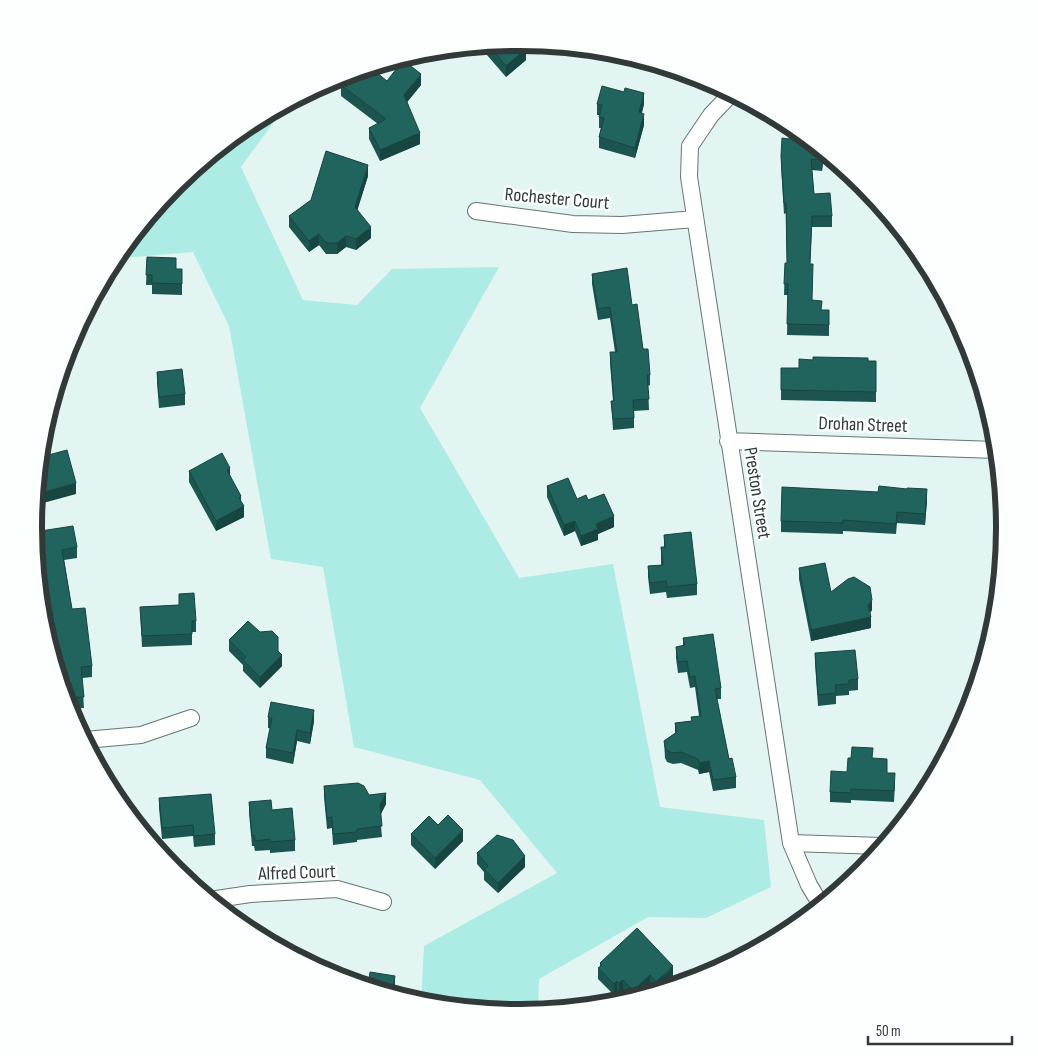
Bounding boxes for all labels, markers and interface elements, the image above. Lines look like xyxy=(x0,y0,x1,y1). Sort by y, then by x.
street label: Rochester Court xyxy=(504,183,610,215)
street label: Drohan Street xyxy=(818,412,908,438)
street label: Preston Street xyxy=(738,446,776,541)
street label: Alfred Court xyxy=(257,860,336,886)
scale bar xyxy=(868,1014,1012,1046)
text: 50 m xyxy=(876,1022,901,1041)

